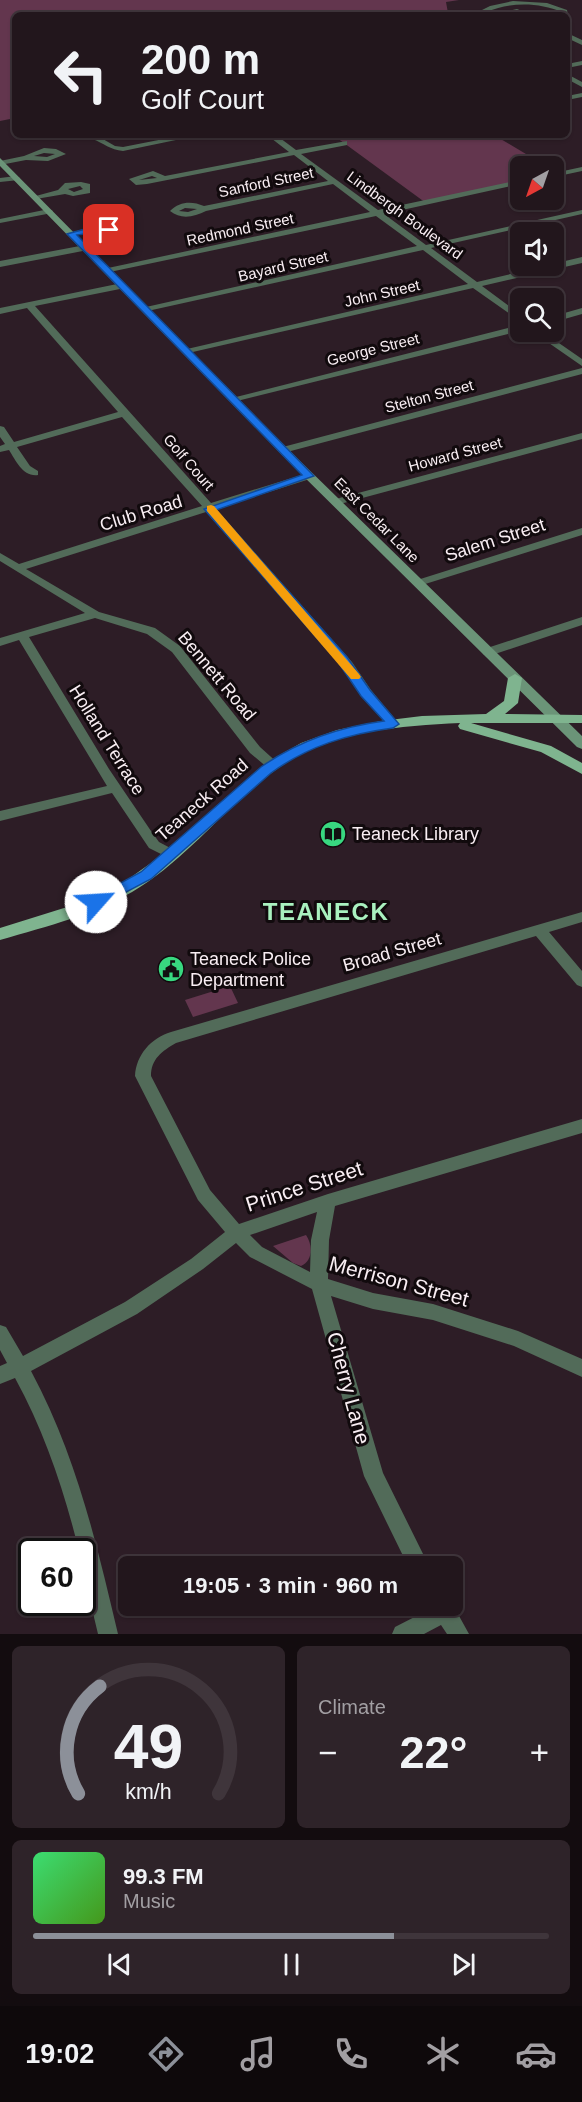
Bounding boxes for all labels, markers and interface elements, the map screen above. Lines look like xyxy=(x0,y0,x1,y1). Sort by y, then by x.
icon: left xyxy=(42,36,120,114)
text: 200 m xyxy=(141,36,260,83)
text: Golf Court xyxy=(141,85,264,115)
north arrow xyxy=(510,156,564,210)
map controls xyxy=(510,156,564,342)
street label: Sanford Street xyxy=(217,163,316,200)
street label: Lindbergh Boulevard xyxy=(344,167,466,263)
pin xyxy=(83,204,134,255)
street label: Redmond Street xyxy=(185,209,296,249)
icon: arrive xyxy=(92,213,125,246)
button: sound xyxy=(510,222,564,276)
street label: Bayard Street xyxy=(236,247,330,285)
street label: John Street xyxy=(343,276,422,310)
button: search xyxy=(510,288,564,342)
street label: George Street xyxy=(325,329,422,369)
street label: Stelton Street xyxy=(383,376,476,416)
street label: Golf Court xyxy=(160,431,218,494)
street label: Howard Street xyxy=(406,433,504,475)
street label: East Cedar Lane xyxy=(331,474,423,566)
street label: Club Road xyxy=(97,491,185,535)
street label: Salem Street xyxy=(442,514,548,566)
street label: Bennett Road xyxy=(174,627,260,725)
street label: Holland Terrace xyxy=(65,681,149,799)
street label: Teaneck Road xyxy=(152,755,252,845)
library icon: Teaneck Library xyxy=(318,819,348,849)
place label: Teaneck Library xyxy=(352,824,479,844)
position arrow xyxy=(64,870,128,934)
district label: TEANECK xyxy=(263,898,389,925)
street label: Broad Street xyxy=(341,928,443,976)
place label: Teaneck Police Department xyxy=(190,949,311,990)
public building icon: Teaneck Police Department xyxy=(156,954,186,984)
street label: Prince Street xyxy=(243,1156,365,1216)
street label: Merrison Street xyxy=(327,1251,471,1311)
street label: Cherry Lane xyxy=(323,1329,375,1447)
speed limit sign: 60 xyxy=(18,1538,96,1616)
text: 19:05 · 3 min · 960 m xyxy=(183,1573,398,1598)
text: Climate xyxy=(318,1696,386,1718)
text: 49 xyxy=(114,1712,183,1781)
text: 22° xyxy=(399,1727,468,1778)
text: − xyxy=(318,1734,337,1771)
text: + xyxy=(530,1734,549,1771)
text: km/h xyxy=(125,1780,172,1804)
text: 99.3 FM xyxy=(123,1864,204,1889)
text: Music xyxy=(123,1890,175,1912)
icon: previous xyxy=(103,1948,136,1981)
icon: pause xyxy=(275,1948,308,1981)
icon: next xyxy=(447,1948,480,1981)
icon: directions xyxy=(145,2033,187,2075)
icon: music xyxy=(237,2033,279,2075)
icon: phone xyxy=(330,2033,372,2075)
icon: climate xyxy=(422,2033,464,2075)
icon: car xyxy=(515,2033,557,2075)
text: 19:02 xyxy=(25,2039,94,2069)

